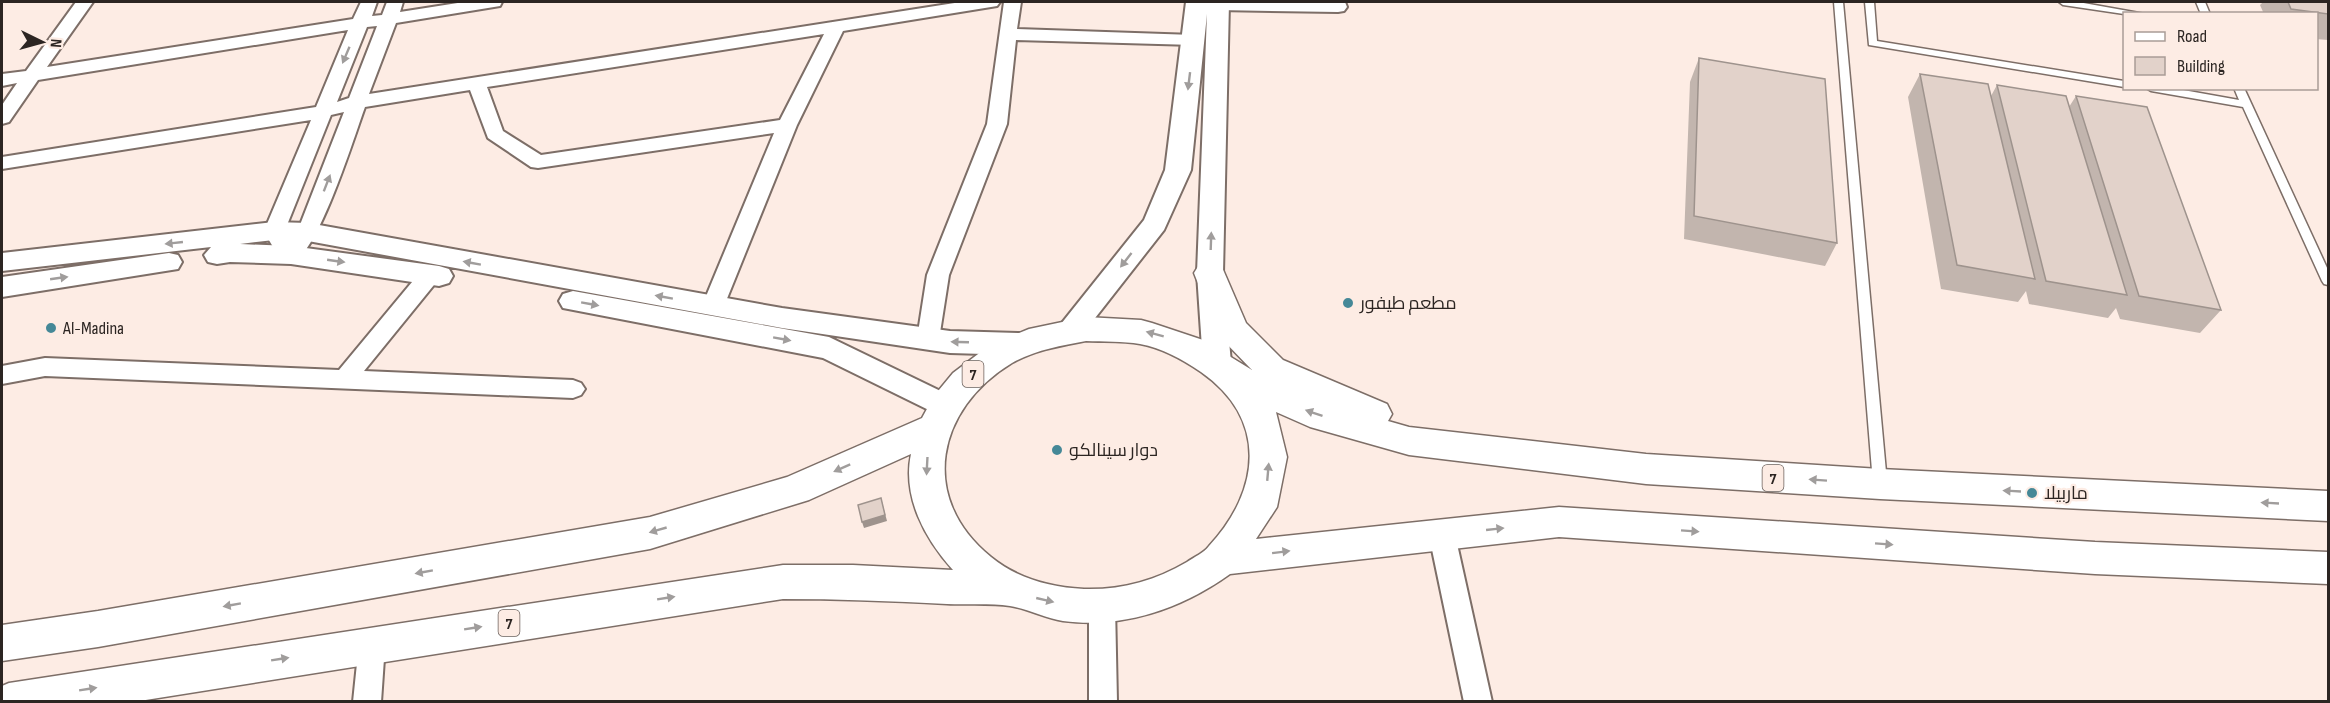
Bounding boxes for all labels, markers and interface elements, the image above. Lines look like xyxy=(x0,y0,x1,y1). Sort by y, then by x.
north arrow xyxy=(12,12,72,72)
legend xyxy=(2123,12,2318,90)
text: Road xyxy=(2177,26,2207,47)
text: N xyxy=(46,38,65,48)
one-way arrow xyxy=(341,47,351,65)
text: Building xyxy=(2177,56,2225,77)
one-way arrow xyxy=(1184,71,1194,90)
one-way arrow xyxy=(322,173,332,191)
one-way arrow xyxy=(1206,232,1216,251)
one-way arrow xyxy=(165,238,184,247)
one-way arrow xyxy=(1120,252,1133,268)
one-way arrow xyxy=(327,257,346,266)
one-way arrow xyxy=(462,258,481,267)
one-way arrow xyxy=(50,274,69,283)
one-way arrow xyxy=(654,292,673,301)
place label: مطعم طيفور xyxy=(1359,293,1457,315)
marker: مطعم طيفور xyxy=(1341,296,1355,310)
one-way arrow xyxy=(581,300,600,309)
place label: Al-Madina xyxy=(62,318,124,339)
marker: Al-Madina xyxy=(44,321,58,335)
one-way arrow xyxy=(1146,329,1164,338)
one-way arrow xyxy=(773,335,792,344)
one-way arrow xyxy=(951,338,970,347)
road number: 7 xyxy=(962,361,984,387)
one-way arrow xyxy=(1305,408,1323,418)
place label: دوار سينالكو xyxy=(1069,440,1158,461)
marker: دوار سينالكو xyxy=(1050,443,1064,457)
one-way arrow xyxy=(922,457,931,476)
one-way arrow xyxy=(1263,462,1273,481)
one-way arrow xyxy=(833,463,851,473)
road number: 7 xyxy=(1762,465,1784,491)
one-way arrow xyxy=(1808,476,1827,485)
place label: ماربيلا xyxy=(2044,483,2088,504)
one-way arrow xyxy=(2003,486,2022,495)
marker: ماربيلا xyxy=(2025,486,2039,500)
one-way arrow xyxy=(2261,499,2280,508)
one-way arrow xyxy=(1486,524,1505,534)
one-way arrow xyxy=(648,526,666,535)
one-way arrow xyxy=(1680,526,1699,536)
one-way arrow xyxy=(1875,539,1894,549)
one-way arrow xyxy=(1271,547,1290,557)
one-way arrow xyxy=(415,568,434,577)
one-way arrow xyxy=(656,594,675,603)
one-way arrow xyxy=(1036,596,1055,605)
one-way arrow xyxy=(223,601,242,610)
road number: 7 xyxy=(498,610,520,636)
one-way arrow xyxy=(463,624,482,633)
one-way arrow xyxy=(271,654,290,663)
one-way arrow xyxy=(78,684,97,693)

